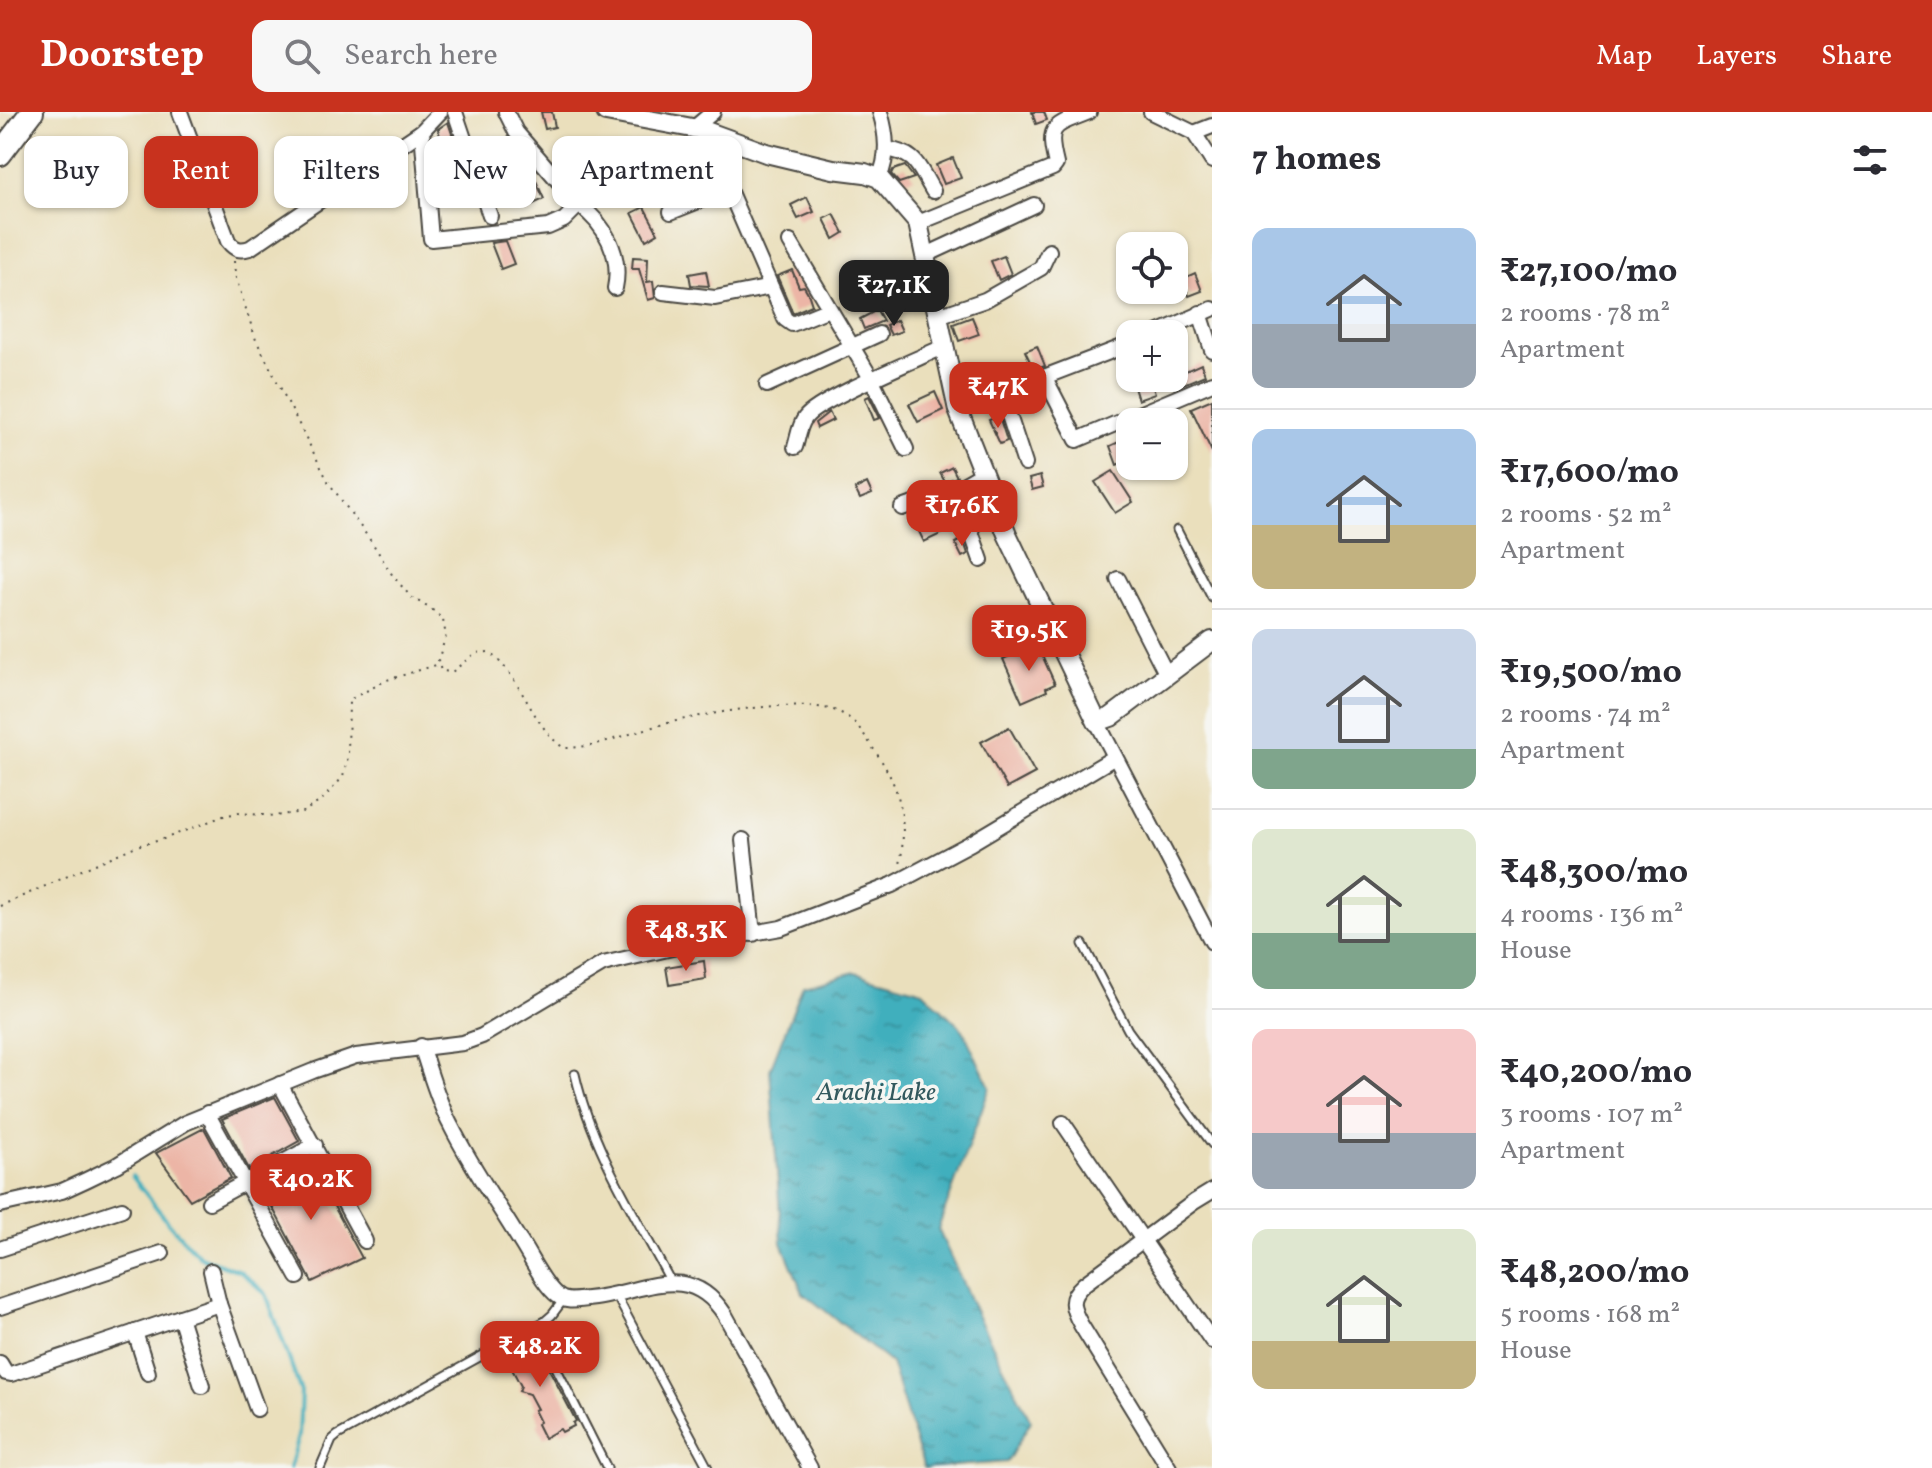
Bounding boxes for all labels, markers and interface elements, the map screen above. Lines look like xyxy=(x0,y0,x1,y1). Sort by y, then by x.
search box xyxy=(252,20,812,92)
text: Doorstep xyxy=(40,30,204,83)
icon: search xyxy=(280,34,324,78)
text: Search here xyxy=(344,35,498,77)
text: Map xyxy=(1596,37,1652,76)
text: Layers xyxy=(1696,37,1777,76)
text: Share xyxy=(1821,37,1892,76)
chip: Buy xyxy=(24,136,128,208)
chip: Rent xyxy=(144,136,258,208)
chip: Filters xyxy=(274,136,408,208)
chip: New xyxy=(424,136,536,208)
chip: Apartment xyxy=(552,136,742,208)
text: 7 homes xyxy=(1252,137,1381,184)
icon: filters xyxy=(1848,138,1892,182)
map controls xyxy=(1116,232,1188,480)
button: locate xyxy=(1116,232,1188,304)
text: ₹27,100/mo xyxy=(1500,249,1678,296)
pin: ₹27.1K xyxy=(829,260,959,328)
icon: home xyxy=(1316,260,1412,356)
text: ₹27.1K xyxy=(857,268,931,304)
text: 2 rooms · 78 m² xyxy=(1500,296,1670,332)
button: + xyxy=(1116,320,1188,392)
text: Apartment xyxy=(1500,332,1625,368)
pin: ₹47K xyxy=(951,362,1045,430)
text: ₹47K xyxy=(967,370,1029,406)
button: − xyxy=(1116,408,1188,480)
text: ₹17,600/mo xyxy=(1500,450,1679,497)
icon: home xyxy=(1316,461,1412,557)
pin: ₹17.6K xyxy=(897,480,1027,548)
text: ₹17.6K xyxy=(924,488,1000,524)
text: 2 rooms · 52 m² xyxy=(1500,497,1672,533)
text: Apartment xyxy=(1500,533,1625,569)
pin: ₹19.5K xyxy=(964,605,1094,673)
text: ₹19.5K xyxy=(990,613,1068,649)
text: ₹19,500/mo xyxy=(1500,650,1682,697)
icon: home xyxy=(1316,661,1412,757)
text: 2 rooms · 74 m² xyxy=(1500,697,1671,733)
text: Apartment xyxy=(1500,733,1625,769)
text: ₹48,300/mo xyxy=(1500,850,1688,897)
icon: home xyxy=(1316,861,1412,957)
text: 4 rooms · 136 m² xyxy=(1500,897,1683,933)
pin: ₹48.3K xyxy=(621,905,751,973)
text: ₹48.3K xyxy=(645,913,727,949)
text: House xyxy=(1500,933,1572,969)
text: ₹40,200/mo xyxy=(1500,1050,1692,1097)
icon: home xyxy=(1316,1061,1412,1157)
water label: Arachi Lake xyxy=(815,1075,936,1111)
text: 3 rooms · 107 m² xyxy=(1500,1097,1683,1133)
text: Apartment xyxy=(1500,1133,1625,1169)
pin: ₹40.2K xyxy=(246,1154,376,1222)
text: ₹40.2K xyxy=(268,1162,354,1198)
text: ₹48,200/mo xyxy=(1500,1250,1690,1297)
icon: home xyxy=(1316,1261,1412,1357)
text: 5 rooms · 168 m² xyxy=(1500,1297,1680,1333)
pin: ₹48.2K xyxy=(475,1321,605,1389)
text: ₹48.2K xyxy=(498,1329,582,1365)
text: House xyxy=(1500,1333,1572,1369)

